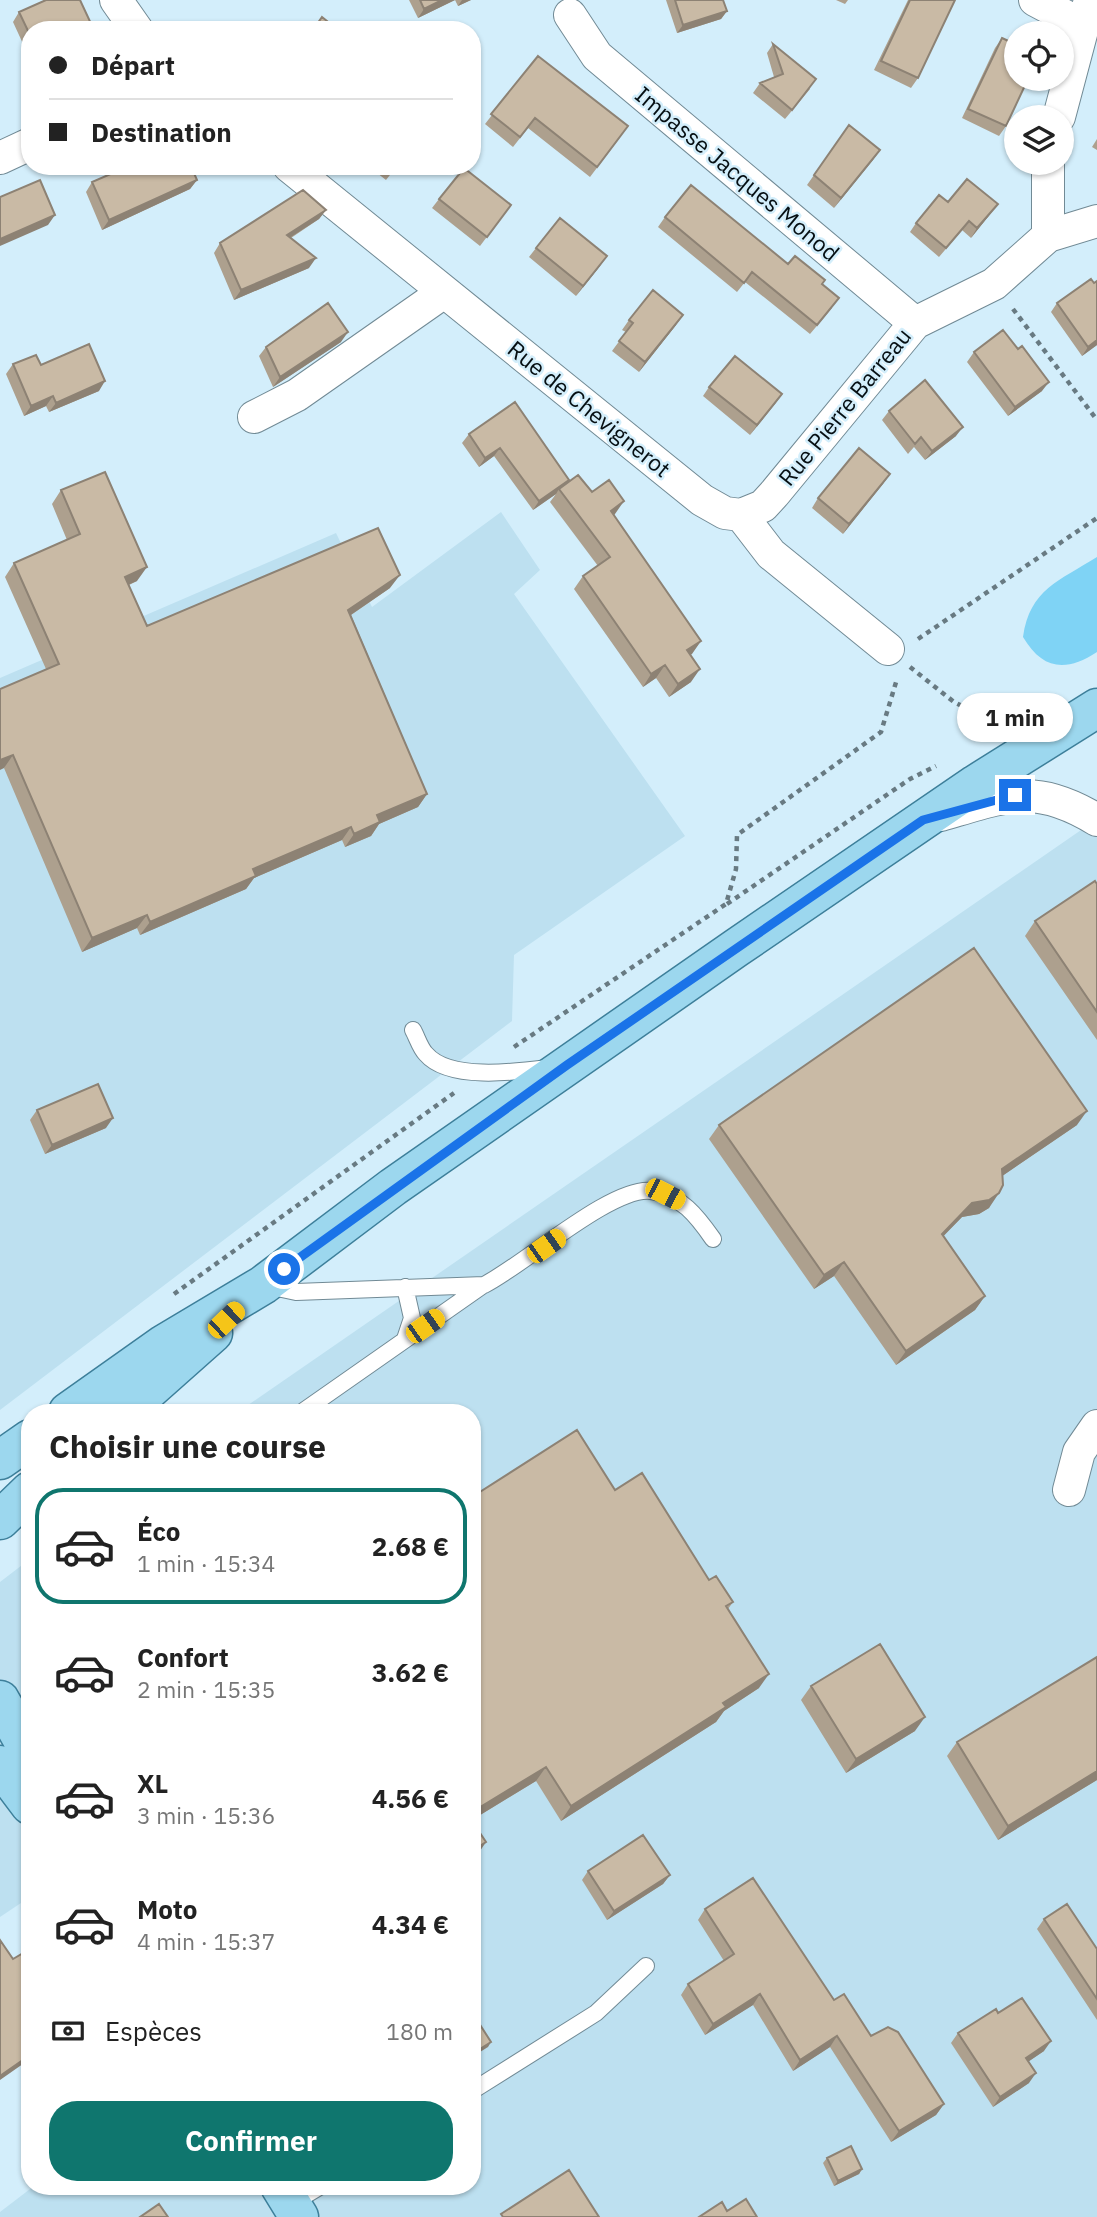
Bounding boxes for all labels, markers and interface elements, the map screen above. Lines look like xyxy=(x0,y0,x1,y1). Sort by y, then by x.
map controls xyxy=(1004,21,1074,175)
button: locate xyxy=(1004,21,1074,91)
text: Départ xyxy=(91,48,175,82)
street label: Impasse Jacques Monod xyxy=(629,79,846,267)
button: layers xyxy=(1004,105,1074,175)
text: Destination xyxy=(91,115,232,149)
street label: Rue Pierre Barreau xyxy=(771,321,917,492)
street label: Rue de Chevignerot xyxy=(502,333,677,483)
callout: 1 min xyxy=(957,694,1073,742)
text: 1 min xyxy=(985,702,1045,732)
route end xyxy=(999,779,1031,811)
car xyxy=(642,1175,689,1213)
car xyxy=(523,1225,570,1267)
route start xyxy=(268,1253,300,1285)
car xyxy=(204,1298,249,1342)
car xyxy=(402,1305,449,1347)
text: Choisir une course xyxy=(49,1425,326,1467)
text: Éco xyxy=(137,1514,181,1548)
icon: car xyxy=(53,1515,116,1578)
text: 2.68 € xyxy=(372,1529,449,1563)
text: 1 min · 15:34 xyxy=(137,1548,275,1578)
text: Confort xyxy=(137,1640,229,1674)
icon: car xyxy=(53,1641,116,1704)
text: 3.62 € xyxy=(372,1655,449,1689)
text: 2 min · 15:35 xyxy=(137,1674,275,1704)
text: XL xyxy=(137,1766,168,1800)
icon: car xyxy=(53,1767,116,1830)
text: 4.56 € xyxy=(372,1781,449,1815)
text: 3 min · 15:36 xyxy=(137,1800,275,1830)
text: Moto xyxy=(137,1892,197,1926)
icon: car xyxy=(53,1893,116,1956)
text: 4.34 € xyxy=(372,1907,449,1941)
text: 4 min · 15:37 xyxy=(137,1926,275,1956)
icon: cash xyxy=(49,2012,87,2050)
text: Espèces xyxy=(105,2014,202,2048)
text: 180 m xyxy=(386,2016,453,2046)
button: Confirmer xyxy=(49,2101,453,2181)

